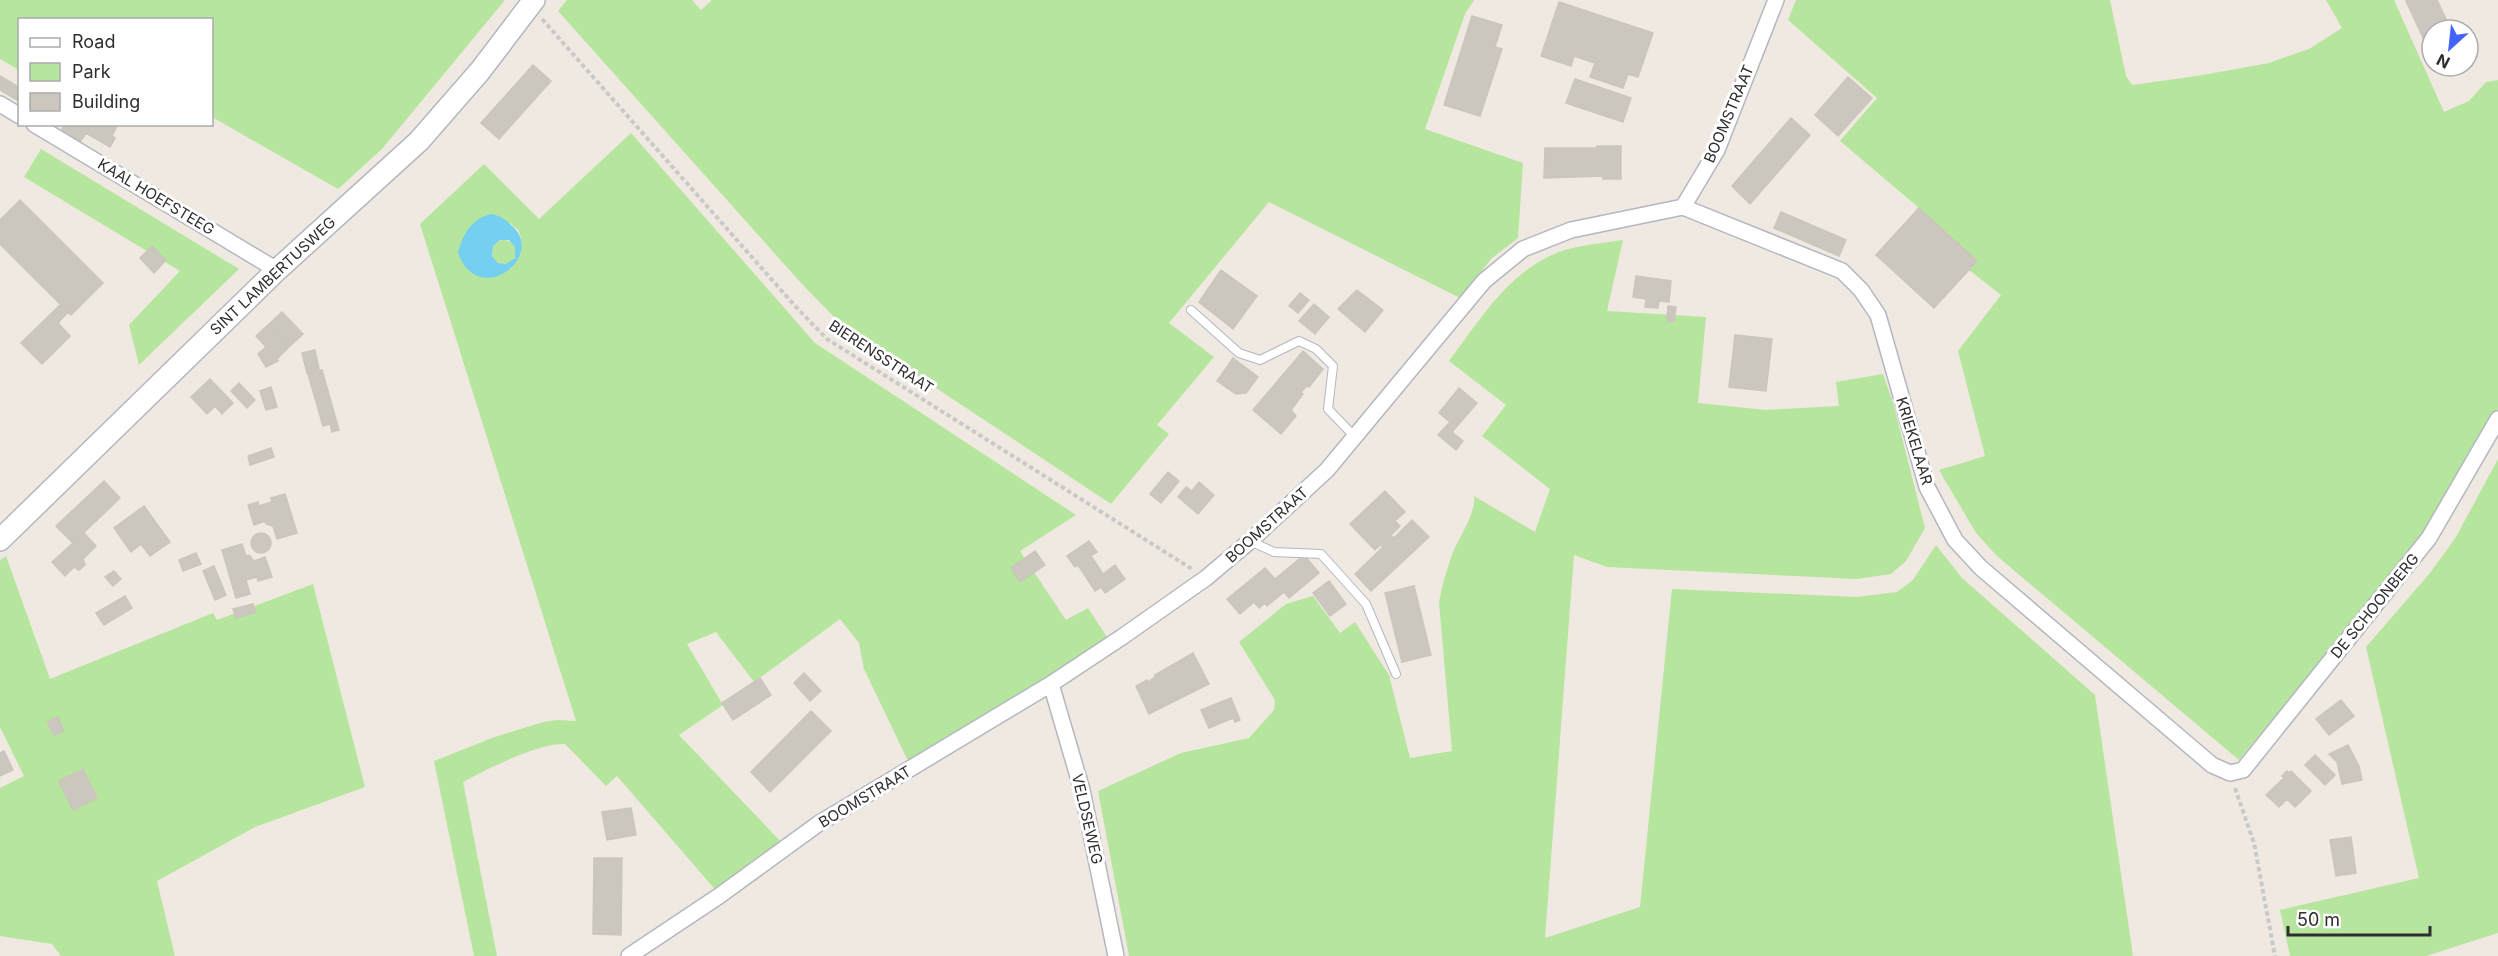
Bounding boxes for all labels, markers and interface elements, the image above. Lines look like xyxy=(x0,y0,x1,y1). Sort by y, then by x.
legend xyxy=(18,18,213,126)
north arrow xyxy=(2420,18,2480,78)
text: Road xyxy=(72,31,115,52)
text: N xyxy=(2433,50,2453,73)
text: Park xyxy=(72,61,111,82)
street label: BOOMSTRAAT xyxy=(1699,62,1758,166)
text: Building xyxy=(72,91,140,112)
street label: KAAL HOEFSTEEG xyxy=(94,154,218,239)
street label: SINT LAMBERTUSWEG xyxy=(206,212,340,339)
street label: BIERENSSTRAAT xyxy=(825,316,937,397)
street label: KRIEKELAAR xyxy=(1892,395,1937,487)
street label: BOOMSTRAAT xyxy=(1221,483,1312,567)
street label: DE SCHOONBERG xyxy=(2326,549,2423,662)
street label: BOOMSTRAAT xyxy=(815,761,914,832)
street label: VELDSEWEG xyxy=(1068,772,1107,866)
scale bar xyxy=(2288,899,2430,937)
text: 50 m xyxy=(2297,909,2340,930)

